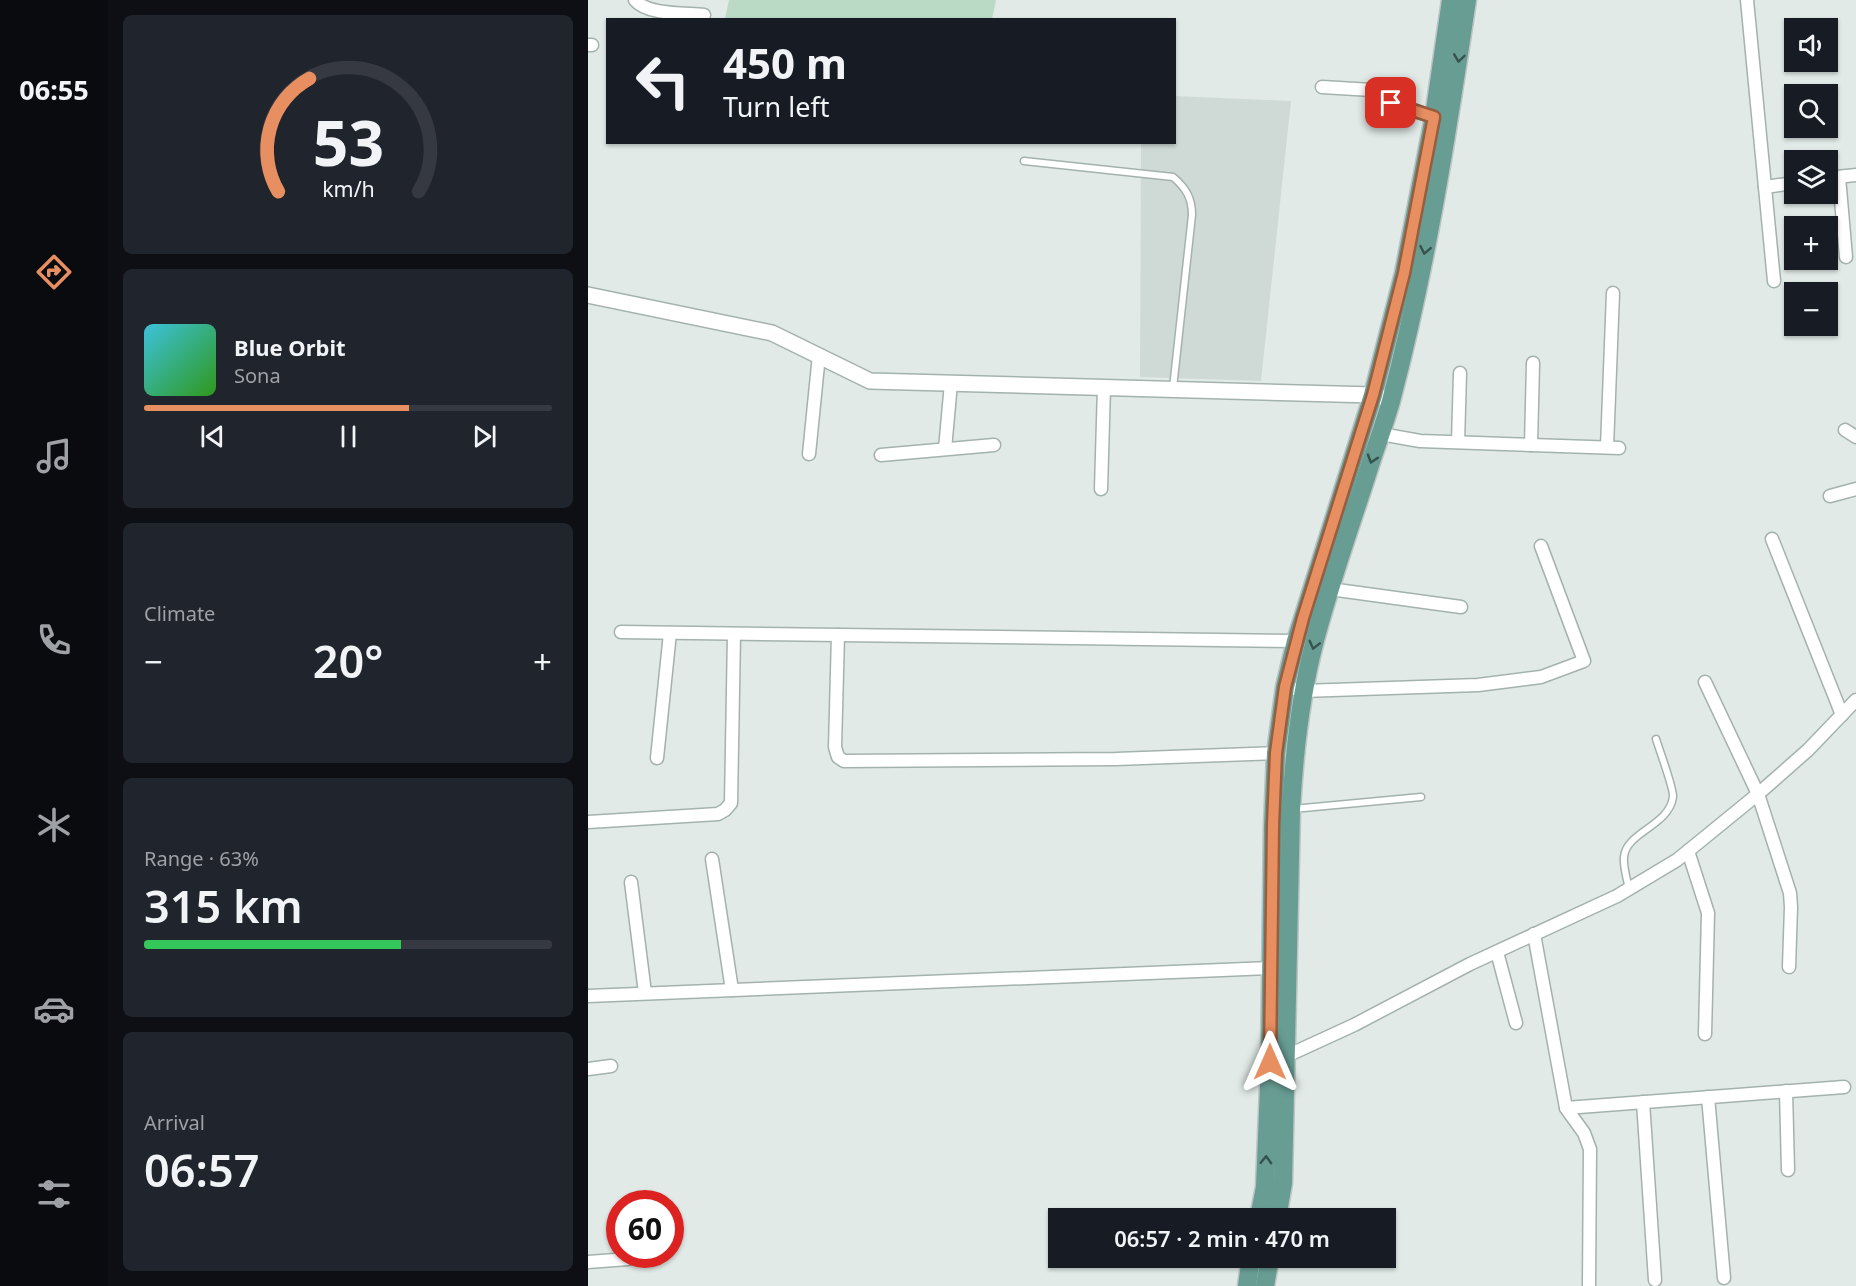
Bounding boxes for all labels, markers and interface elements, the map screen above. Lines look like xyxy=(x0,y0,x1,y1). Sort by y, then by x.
map controls xyxy=(1784,18,1838,336)
button: sound xyxy=(1784,18,1838,72)
text: 450 m xyxy=(723,34,847,91)
icon: left xyxy=(624,42,702,120)
one-way arrow xyxy=(1453,53,1465,62)
text: 06:55 xyxy=(19,71,89,108)
pin xyxy=(1365,77,1416,128)
button: search xyxy=(1784,84,1838,138)
icon: arrive xyxy=(1374,86,1407,119)
text: Turn left xyxy=(723,88,829,125)
text: 53 xyxy=(312,99,384,184)
button: layers xyxy=(1784,150,1838,204)
text: km/h xyxy=(322,174,374,203)
button: + xyxy=(1784,216,1838,270)
one-way arrow xyxy=(1419,245,1432,255)
icon: directions xyxy=(33,251,75,293)
button: − xyxy=(1784,282,1838,336)
text: Blue Orbit xyxy=(234,332,346,362)
text: Sona xyxy=(234,362,281,389)
icon: previous xyxy=(196,420,229,453)
icon: pause xyxy=(332,420,365,453)
icon: next xyxy=(468,420,501,453)
icon: music xyxy=(33,435,75,477)
one-way arrow xyxy=(1367,453,1379,464)
text: Climate xyxy=(144,600,215,627)
icon: phone xyxy=(33,619,75,661)
text: 20° xyxy=(313,630,383,691)
text: − xyxy=(144,639,163,684)
text: + xyxy=(533,639,552,684)
one-way arrow xyxy=(1309,639,1321,650)
icon: climate xyxy=(33,804,75,846)
text: Range · 63% xyxy=(144,845,259,872)
text: 315 km xyxy=(144,875,303,936)
icon: car xyxy=(33,988,75,1030)
position arrow xyxy=(1238,1030,1302,1094)
text: Arrival xyxy=(144,1109,205,1136)
text: 06:57 xyxy=(144,1139,259,1200)
one-way arrow xyxy=(1260,1156,1272,1165)
icon: filters xyxy=(33,1173,75,1215)
speed limit sign: 60 xyxy=(606,1190,684,1268)
text: 06:57 · 2 min · 470 m xyxy=(1114,1223,1330,1253)

